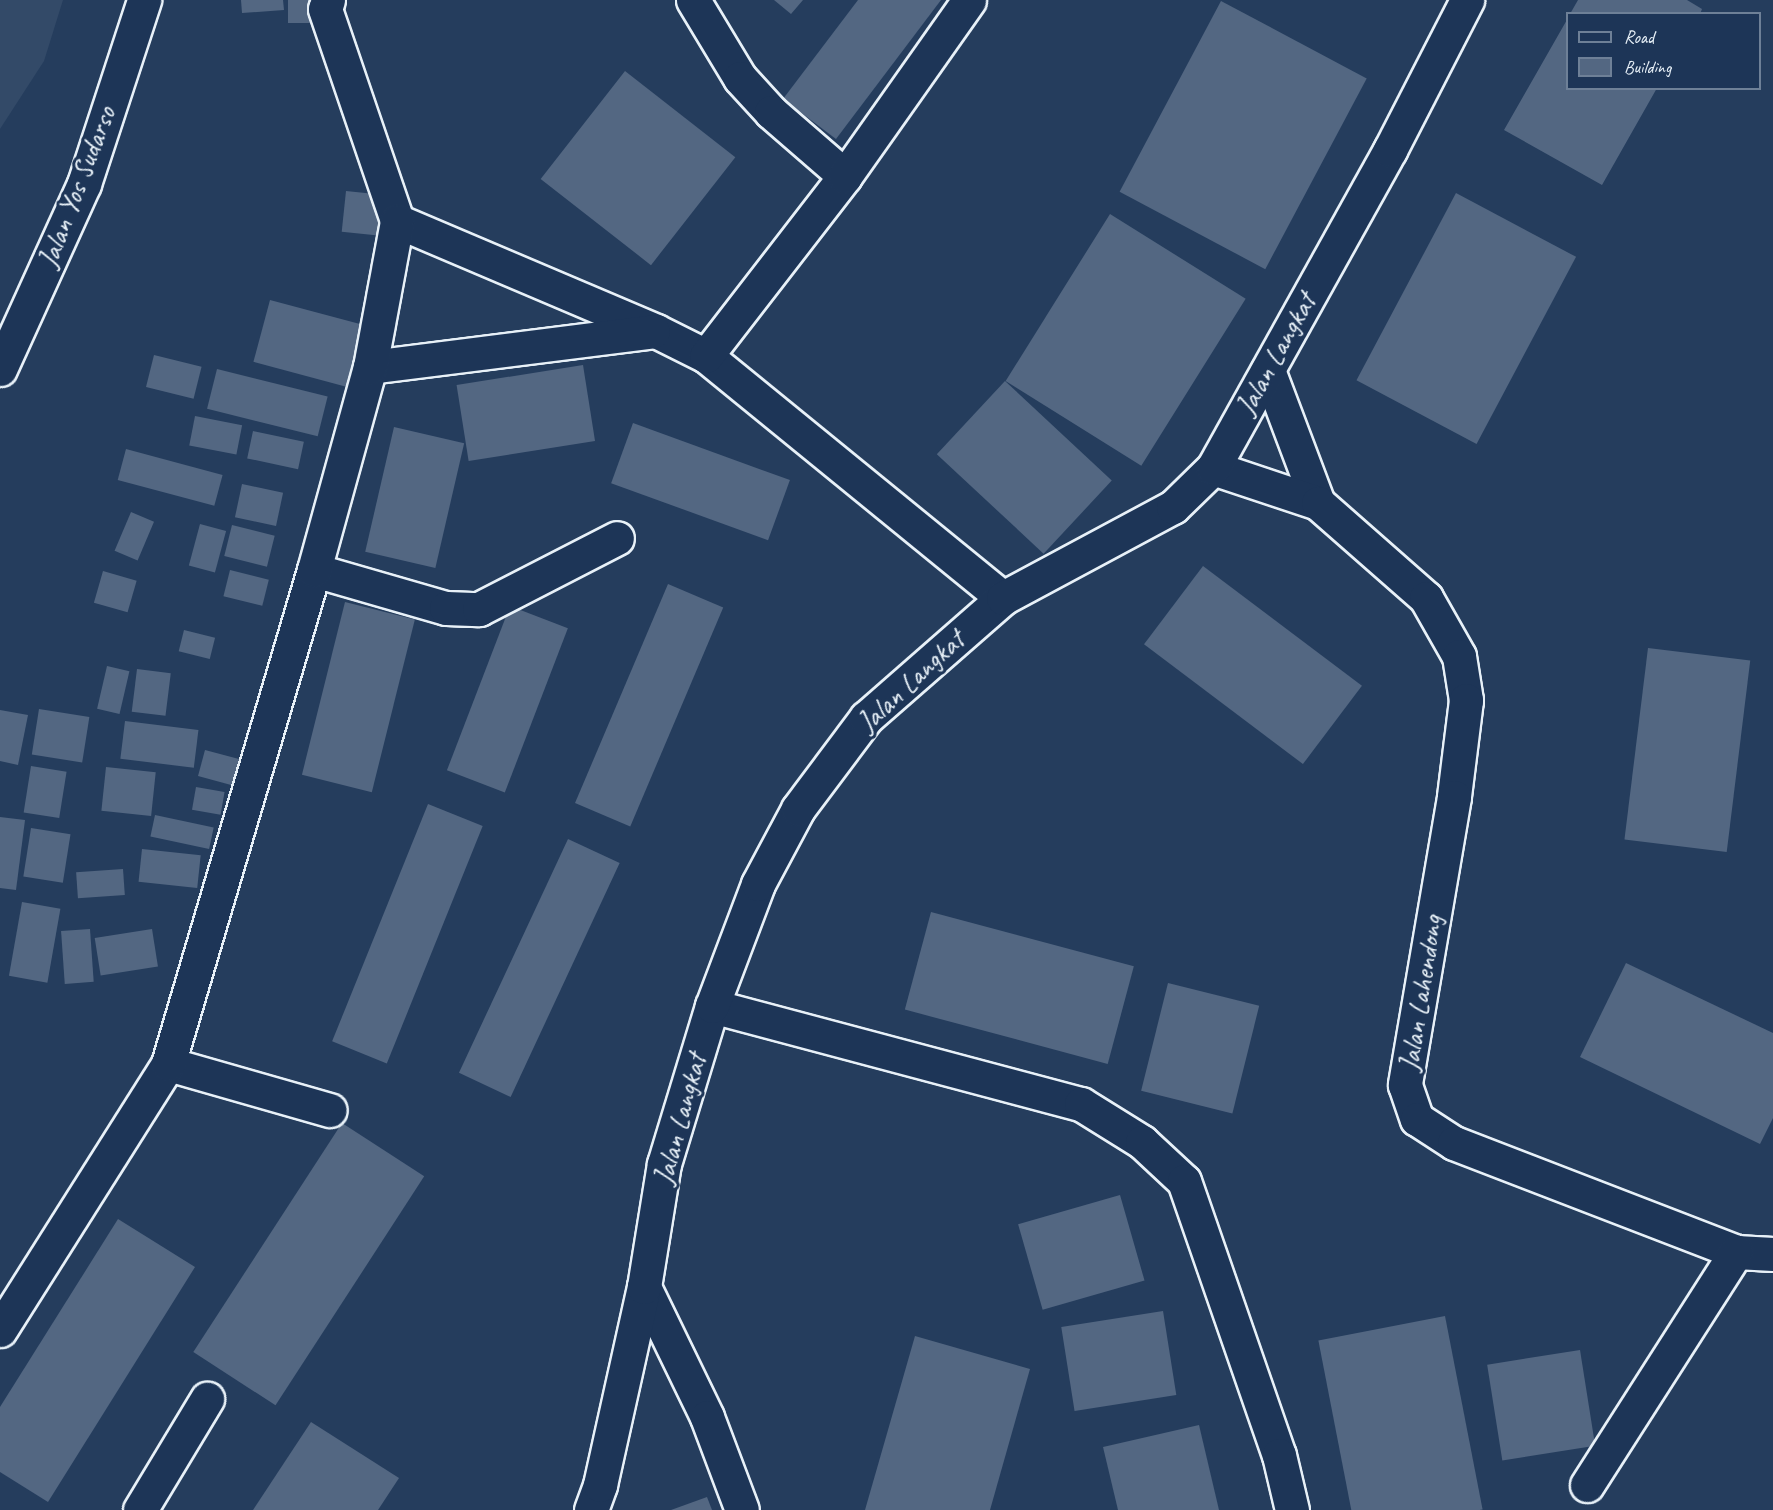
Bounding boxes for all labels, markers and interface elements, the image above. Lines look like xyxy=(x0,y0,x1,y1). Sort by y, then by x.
legend xyxy=(1566,12,1761,90)
text: Road xyxy=(1624,26,1654,48)
text: Building xyxy=(1624,56,1671,78)
street label: Jalan Yos Sudarso xyxy=(31,102,123,272)
street label: Jalan Langkat xyxy=(1229,288,1323,420)
street label: Jalan Langkat xyxy=(851,623,971,739)
street label: Jalan Lahendong xyxy=(1392,912,1450,1074)
street label: Jalan Langkat xyxy=(647,1050,713,1188)

